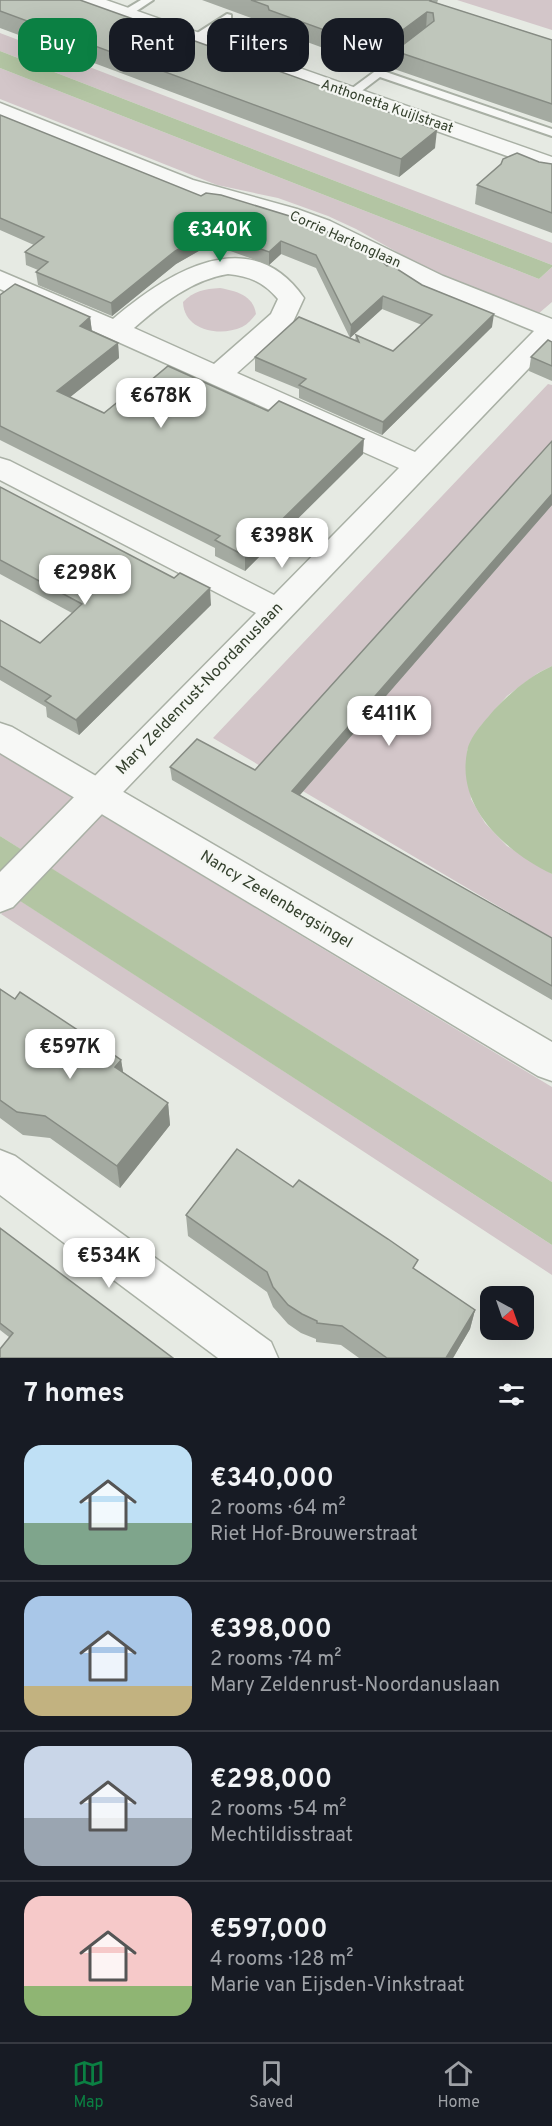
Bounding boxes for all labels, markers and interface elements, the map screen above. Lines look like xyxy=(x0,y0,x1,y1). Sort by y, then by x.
chip: Buy xyxy=(18,18,97,72)
chip: Rent xyxy=(109,18,195,72)
chip: Filters xyxy=(207,18,309,72)
chip: New xyxy=(321,18,404,72)
street label: Anthonetta Kuijlstraat xyxy=(319,76,455,138)
street label: Corrie Hartonglaan xyxy=(287,208,403,272)
pin: €340K xyxy=(178,212,262,263)
text: €340K xyxy=(188,218,252,244)
pin: €678K xyxy=(119,378,203,429)
text: €678K xyxy=(130,384,192,410)
pin: €398K xyxy=(240,518,324,569)
text: €398K xyxy=(250,524,314,550)
pin: €298K xyxy=(43,555,127,606)
text: €298K xyxy=(53,561,117,587)
street label: Mary Zeldenrust-Noordanuslaan xyxy=(112,599,288,779)
pin: €411K xyxy=(347,696,431,747)
text: €411K xyxy=(361,702,417,728)
street label: Nancy Zeelenbergsingel xyxy=(196,847,356,953)
pin: €597K xyxy=(28,1029,112,1080)
text: €597K xyxy=(39,1035,101,1061)
pin: €534K xyxy=(67,1238,151,1289)
text: €534K xyxy=(77,1244,141,1270)
north arrow xyxy=(480,1286,534,1340)
map controls xyxy=(480,1286,534,1340)
text: 7 homes xyxy=(24,1378,124,1411)
icon: filters xyxy=(495,1378,528,1411)
text: €340,000 xyxy=(210,1463,334,1496)
icon: home xyxy=(72,1469,144,1541)
text: 2 rooms · 64 m² xyxy=(210,1496,346,1522)
text: Riet Hof-Brouwerstraat xyxy=(210,1522,418,1548)
text: €398,000 xyxy=(210,1614,332,1647)
icon: home xyxy=(72,1620,144,1692)
text: 2 rooms · 74 m² xyxy=(210,1647,341,1673)
text: Mary Zeldenrust-Noordanuslaan xyxy=(210,1673,500,1699)
text: €298,000 xyxy=(210,1764,332,1797)
icon: home xyxy=(72,1770,144,1842)
text: 2 rooms · 54 m² xyxy=(210,1797,347,1823)
text: Mechtildisstraat xyxy=(210,1823,353,1849)
text: €597,000 xyxy=(210,1914,328,1947)
icon: home xyxy=(72,1920,144,1992)
text: 4 rooms · 128 m² xyxy=(210,1947,353,1973)
text: Marie van Eijsden-Vinkstraat xyxy=(210,1973,465,1999)
tab: Map xyxy=(72,2057,105,2113)
tab: Saved xyxy=(249,2057,293,2113)
tab: Home xyxy=(437,2057,480,2113)

